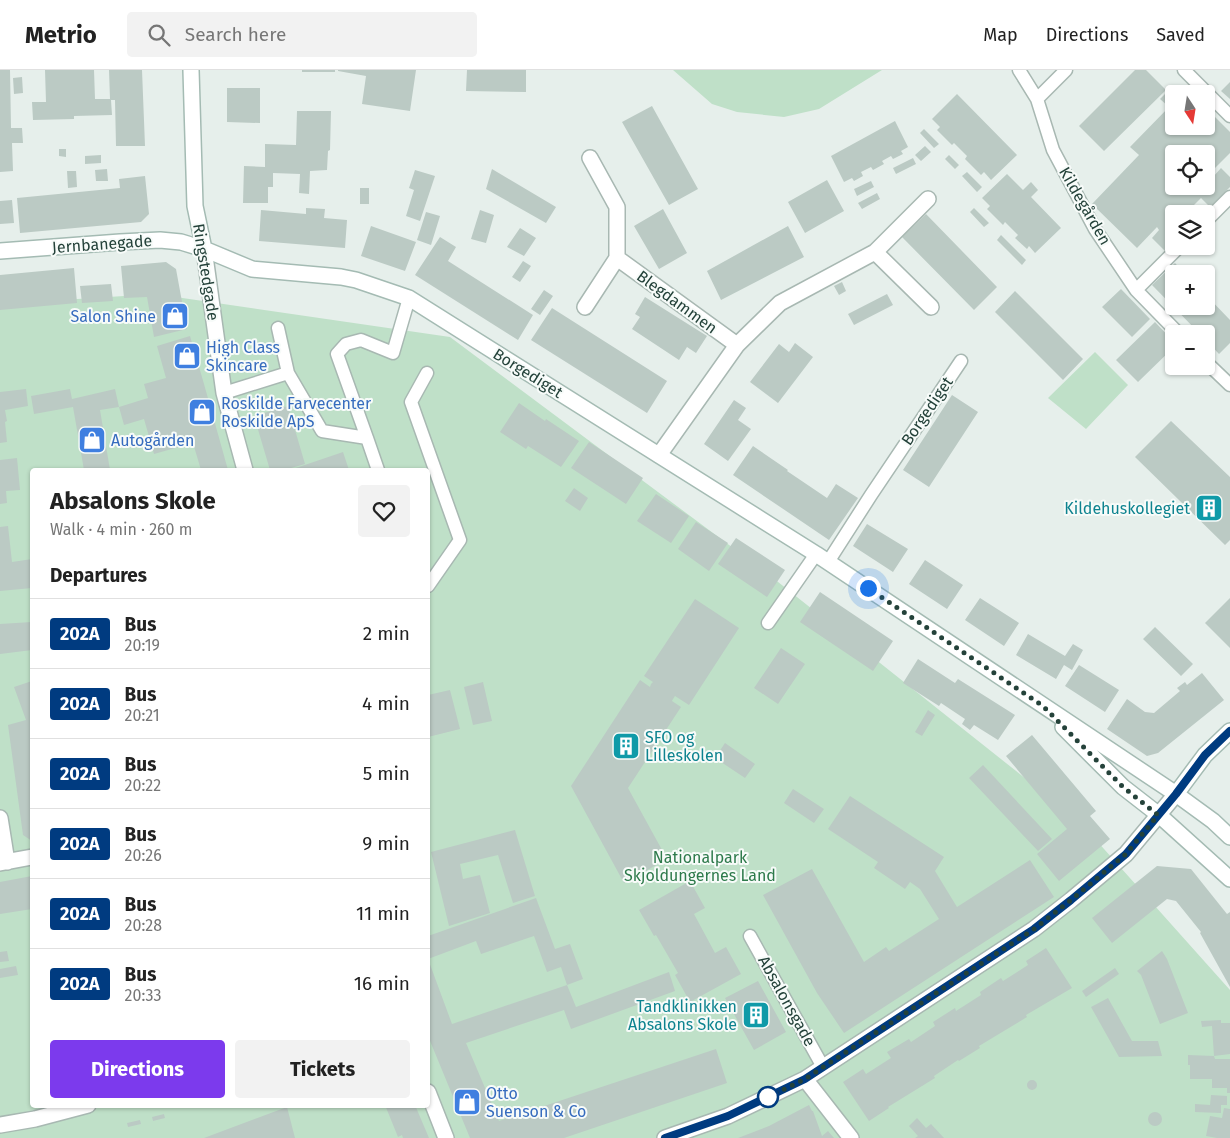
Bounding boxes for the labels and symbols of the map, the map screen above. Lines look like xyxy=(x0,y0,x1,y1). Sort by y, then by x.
north arrow xyxy=(1165,85,1215,135)
street label: Kildegården xyxy=(1055,164,1115,248)
street label: Ringstedgade xyxy=(189,222,223,322)
street label: Jernbanegade xyxy=(51,231,153,257)
street label: Blegdammen xyxy=(633,266,721,338)
shop icon: Salon Shine xyxy=(160,301,190,331)
place label: Salon Shine xyxy=(70,307,156,326)
place label: High Class Skincare xyxy=(206,338,280,375)
shop icon: High Class Skincare xyxy=(172,341,202,371)
street label: Borgediget xyxy=(490,344,566,402)
street label: Borgediget xyxy=(897,373,957,449)
place label: Roskilde Farvecenter Roskilde ApS xyxy=(221,394,372,431)
shop icon: Roskilde Farvecenter Roskilde ApS xyxy=(187,397,217,427)
shop icon: Autogården xyxy=(77,425,107,455)
place label: Autogården xyxy=(111,431,194,450)
building icon: Kildehuskollegiet xyxy=(1194,493,1224,523)
place label: Kildehuskollegiet xyxy=(1064,499,1190,518)
your location xyxy=(856,576,881,601)
place label: SFO og Lilleskolen xyxy=(645,728,723,765)
building icon: SFO og Lilleskolen xyxy=(611,731,641,761)
park label: Nationalpark Skjoldungernes Land xyxy=(624,848,776,885)
street label: Absalonsgade xyxy=(754,953,820,1049)
place label: Tandklinikken Absalons Skole xyxy=(628,997,737,1034)
building icon: Tandklinikken Absalons Skole xyxy=(741,1000,771,1030)
place label: Otto Suenson & Co xyxy=(486,1084,586,1121)
unlabelled marker xyxy=(757,1086,779,1108)
shop icon: Otto Suenson & Co xyxy=(452,1087,482,1117)

